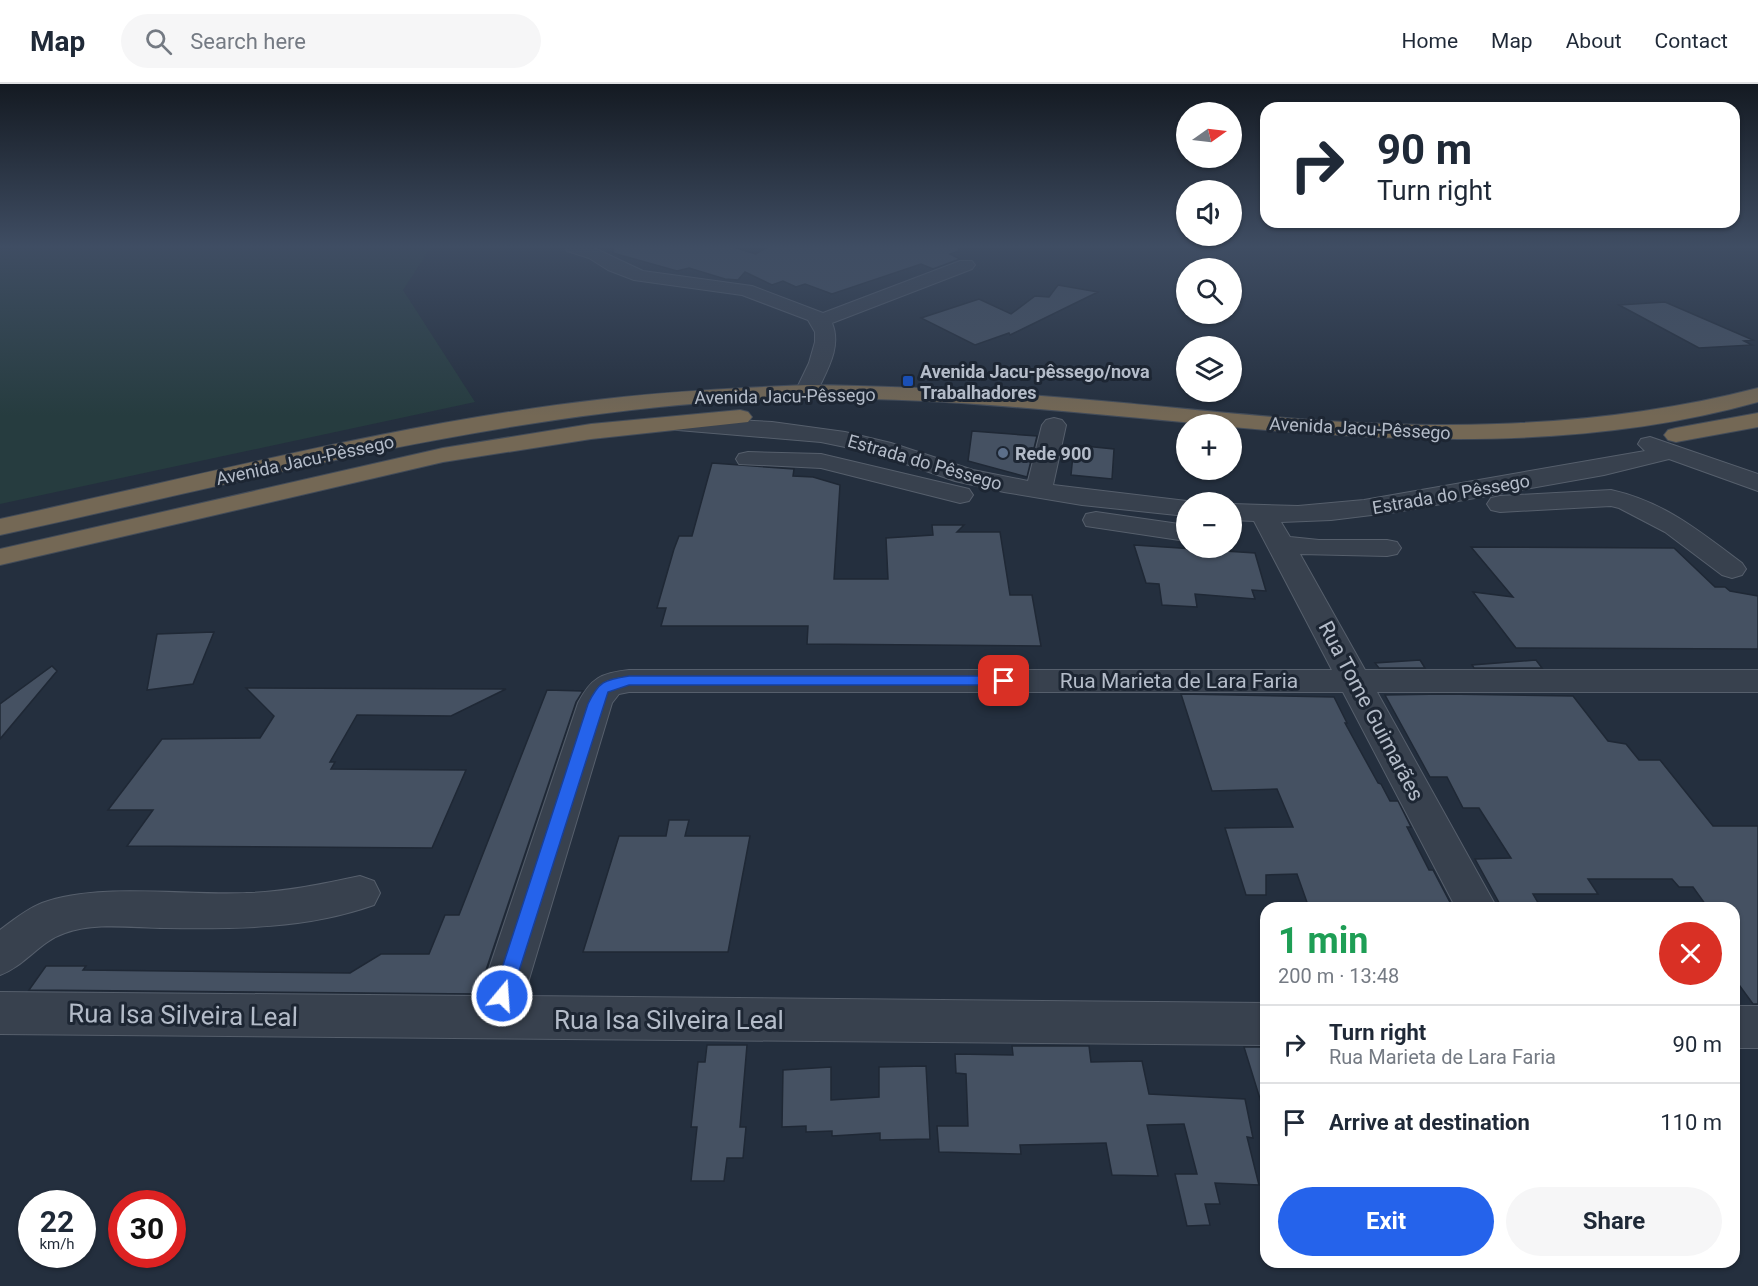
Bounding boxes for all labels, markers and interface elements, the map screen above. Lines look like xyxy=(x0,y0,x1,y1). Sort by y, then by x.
search box xyxy=(121,14,541,68)
text: Map xyxy=(30,25,85,58)
icon: search xyxy=(142,25,175,58)
text: Search here xyxy=(190,29,306,54)
text: Home xyxy=(1402,29,1458,53)
text: Map xyxy=(1491,29,1533,53)
text: About xyxy=(1566,29,1622,53)
text: Contact xyxy=(1655,29,1728,53)
north arrow xyxy=(1176,102,1242,168)
map controls xyxy=(1176,102,1242,558)
text: 90 m xyxy=(1377,125,1472,174)
icon: right xyxy=(1278,126,1356,204)
text: Turn right xyxy=(1377,175,1492,207)
button: sound xyxy=(1176,180,1242,246)
button: search xyxy=(1176,258,1242,324)
button: layers xyxy=(1176,336,1242,402)
place label: Avenida Jacu-pêssego/nova Trabalhadores xyxy=(920,361,1150,403)
marker: Avenida Jacu-pêssego/nova Trabalhadores xyxy=(901,374,915,388)
street label: Avenida Jacu-Pêssego xyxy=(694,384,876,408)
street label: Avenida Jacu-Pêssego xyxy=(1269,413,1451,443)
button: + xyxy=(1176,414,1242,480)
street label: Estrada do Pêssego xyxy=(845,430,1005,494)
street label: Avenida Jacu-Pêssego xyxy=(214,431,396,489)
place label: Rede 900 xyxy=(1015,443,1092,464)
marker: Rede 900 xyxy=(996,446,1010,460)
street label: Estrada do Pêssego xyxy=(1371,470,1531,518)
button: − xyxy=(1176,492,1242,558)
street label: Rua Tome Guimarães xyxy=(1313,617,1429,805)
pin xyxy=(978,655,1029,706)
icon: arrive xyxy=(987,664,1020,697)
street label: Rua Marieta de Lara Faria xyxy=(1060,669,1298,693)
text: 1 min xyxy=(1278,920,1369,962)
button: close xyxy=(1659,922,1722,985)
position arrow xyxy=(470,964,534,1028)
text: 200 m · 13:48 xyxy=(1278,964,1399,988)
street label: Rua Isa Silveira Leal xyxy=(68,998,298,1032)
street label: Rua Isa Silveira Leal xyxy=(554,1005,784,1035)
text: Turn right xyxy=(1329,1020,1426,1045)
icon: right xyxy=(1278,1028,1311,1061)
text: 90 m xyxy=(1673,1032,1722,1057)
text: Rua Marieta de Lara Faria xyxy=(1329,1045,1556,1069)
icon: arrive xyxy=(1278,1106,1311,1139)
text: Arrive at destination xyxy=(1329,1110,1530,1135)
text: 110 m xyxy=(1660,1110,1722,1135)
button: Exit xyxy=(1278,1187,1494,1256)
button: Share xyxy=(1506,1187,1722,1256)
speed limit sign: 30 xyxy=(108,1190,186,1268)
text: 22 xyxy=(40,1204,74,1239)
text: km/h xyxy=(39,1235,75,1253)

